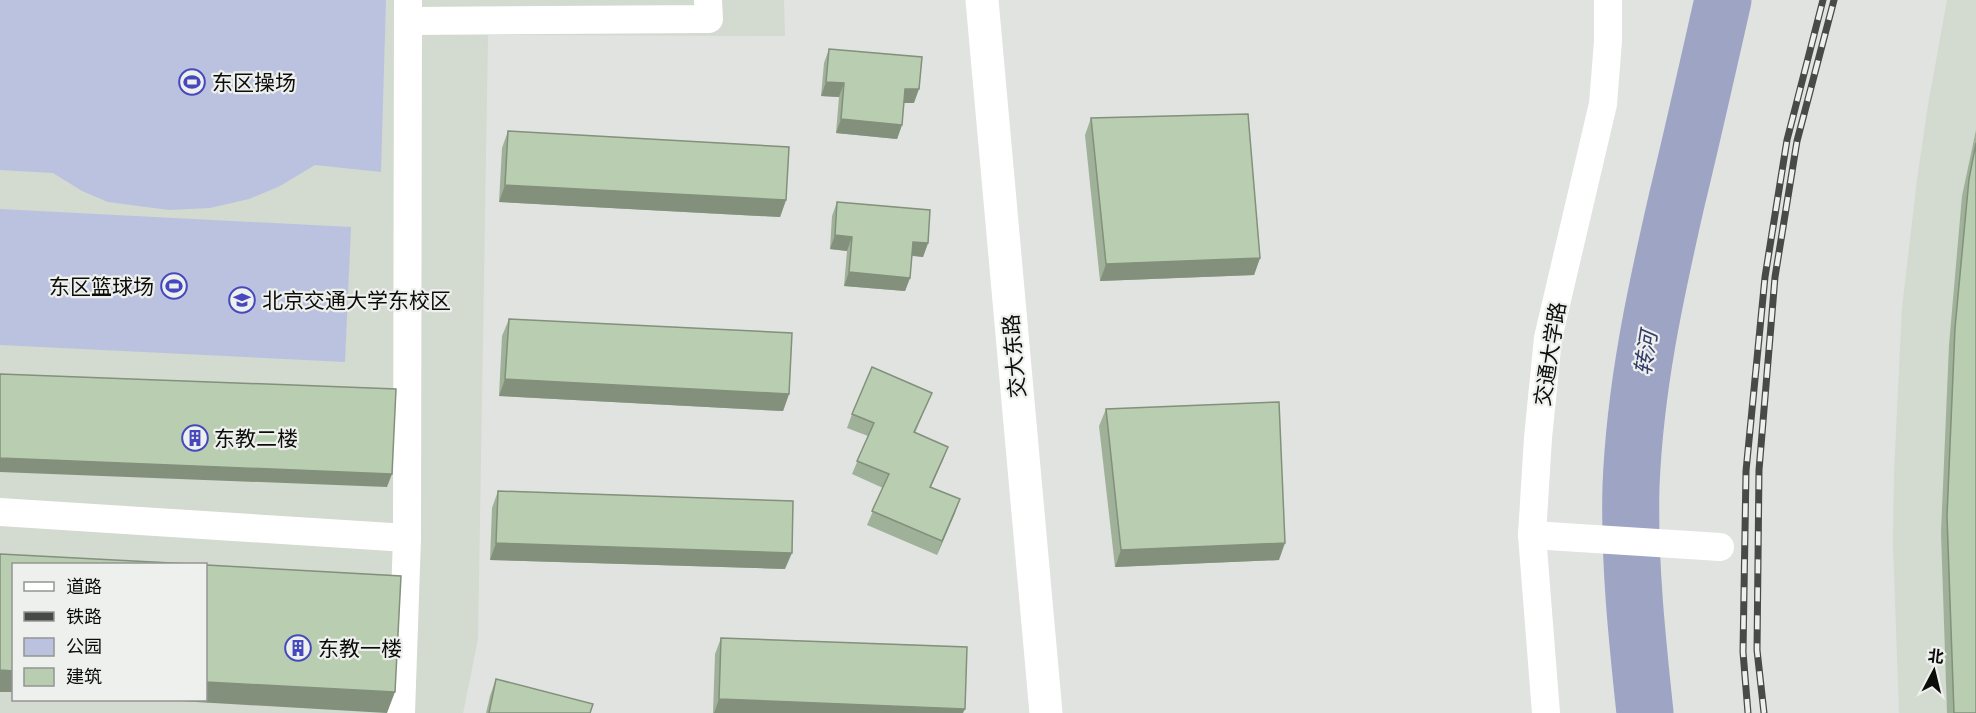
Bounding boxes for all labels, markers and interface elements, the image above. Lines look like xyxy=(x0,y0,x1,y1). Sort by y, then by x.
sports icon: 东区操场 xyxy=(177,67,207,97)
place label: 东区操场 xyxy=(212,70,296,95)
sports icon: 东区篮球场 xyxy=(159,271,189,301)
place label: 东区篮球场 xyxy=(49,274,154,299)
school or university icon: 北京交通大学东校区 xyxy=(227,285,257,315)
place label: 北京交通大学东校区 xyxy=(262,288,451,313)
street label: 交通大学路 xyxy=(1529,300,1571,408)
street label: 交大东路 xyxy=(998,313,1030,399)
water label: 转河 xyxy=(1630,325,1662,377)
building icon: 东教二楼 xyxy=(180,423,210,453)
place label: 东教二楼 xyxy=(214,426,298,451)
legend xyxy=(12,563,207,701)
text: 道路 xyxy=(66,576,102,597)
text: 铁路 xyxy=(66,606,102,627)
building icon: 东教一楼 xyxy=(283,633,313,663)
text: 公园 xyxy=(66,636,102,657)
place label: 东教一楼 xyxy=(318,636,402,661)
north arrow xyxy=(1904,641,1964,701)
text: 北 xyxy=(1927,646,1945,667)
text: 建筑 xyxy=(66,666,102,687)

